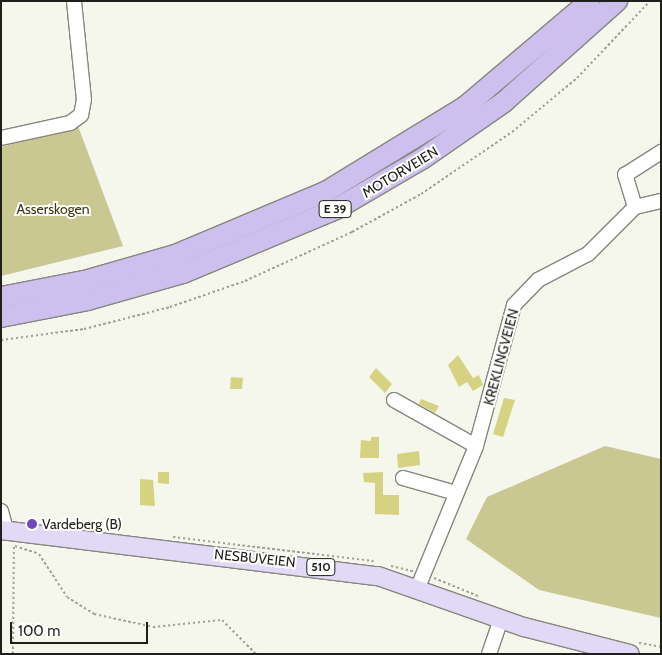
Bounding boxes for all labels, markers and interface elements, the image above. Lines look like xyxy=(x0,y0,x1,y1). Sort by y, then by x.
street label: MOTORVEIEN xyxy=(359,143,441,201)
road number: E 39 xyxy=(318,200,352,218)
park label: Asserskogen xyxy=(16,201,90,217)
street label: KREKLINGVEIEN xyxy=(480,307,522,407)
place label: Vardeberg (B) xyxy=(42,516,122,532)
marker: Vardeberg (B) xyxy=(26,518,38,530)
street label: NESBUVEIEN xyxy=(213,545,297,571)
road number: 510 xyxy=(306,558,336,576)
scale bar xyxy=(12,612,150,644)
text: 100 m xyxy=(18,622,60,640)

